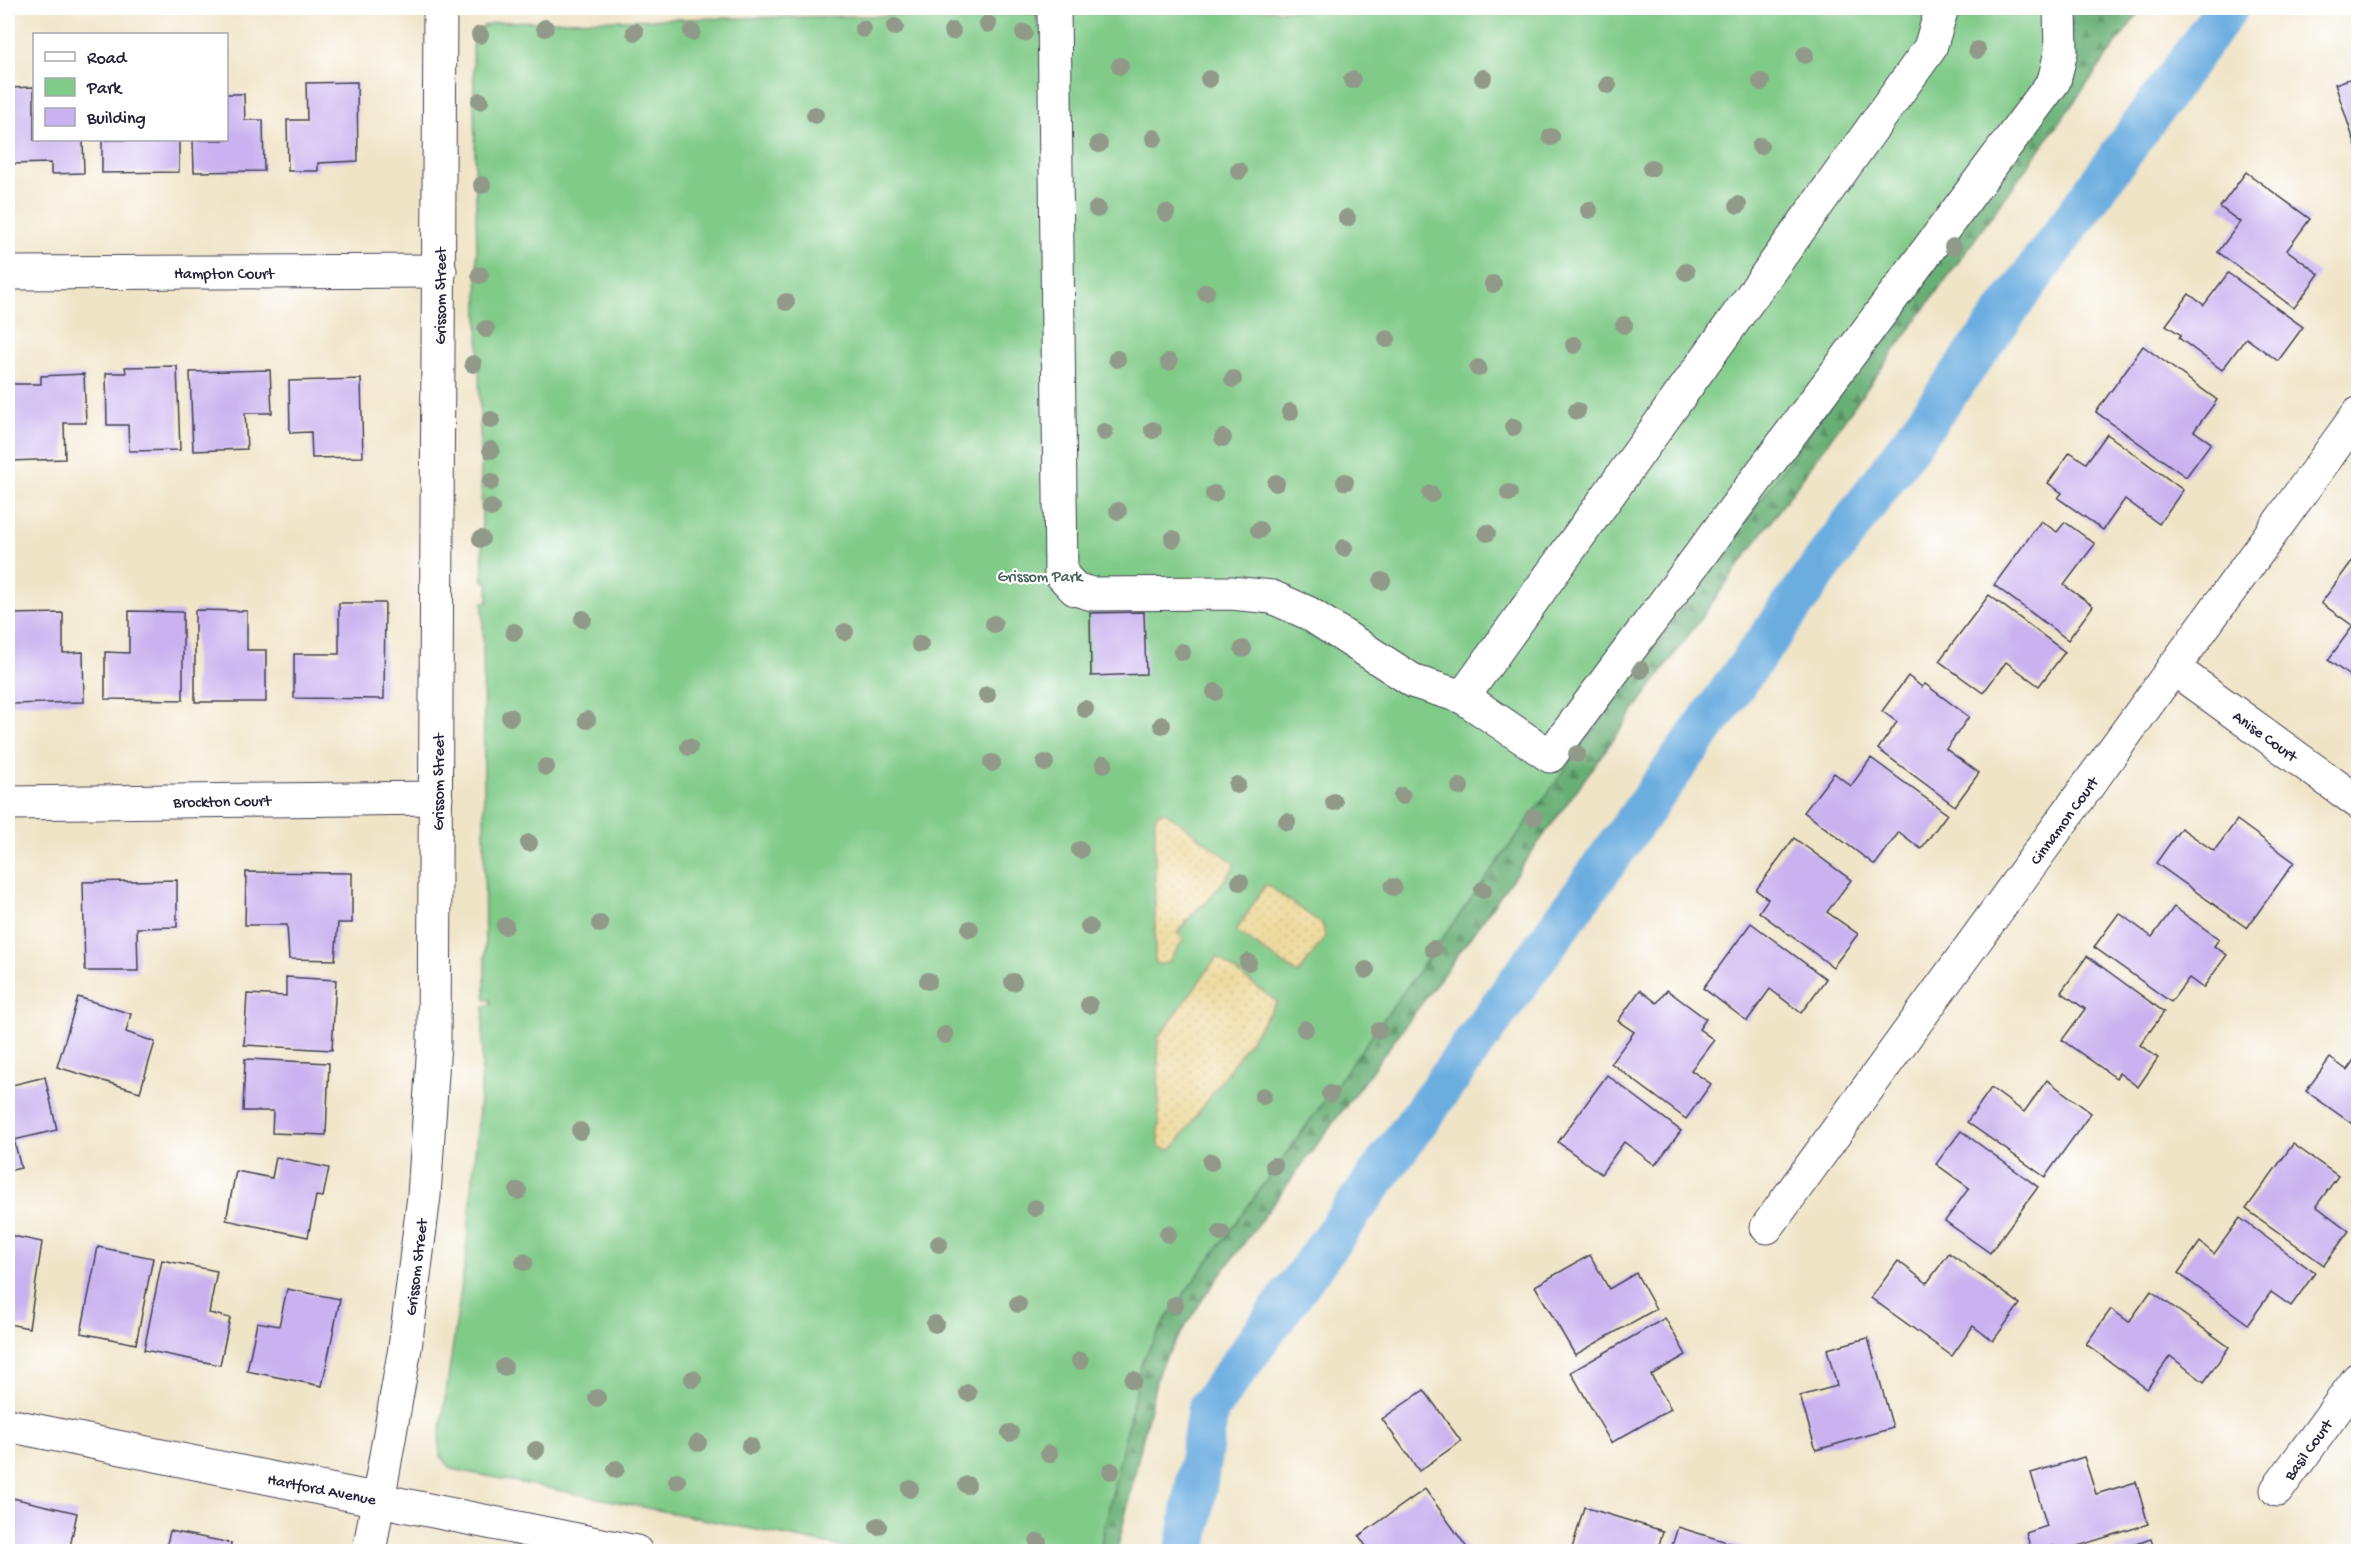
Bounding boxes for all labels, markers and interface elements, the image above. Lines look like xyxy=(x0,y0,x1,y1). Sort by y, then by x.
legend xyxy=(33,33,228,141)
text: Road xyxy=(87,49,128,70)
text: Park xyxy=(86,79,123,100)
text: Building xyxy=(86,109,146,130)
street label: Grissom Street xyxy=(433,246,452,345)
street label: Hampton Court xyxy=(174,266,276,285)
park label: Grissom Park xyxy=(998,569,1084,588)
street label: Anise Court xyxy=(2228,708,2301,768)
street label: Grissom Street xyxy=(431,732,450,831)
street label: Cinnamon Court xyxy=(2028,773,2105,870)
street label: Brockton Court xyxy=(172,793,273,814)
street label: Grissom Street xyxy=(403,1217,434,1317)
street label: Basil Court xyxy=(2281,1416,2339,1486)
street label: Hartford Avenue xyxy=(265,1472,378,1511)

